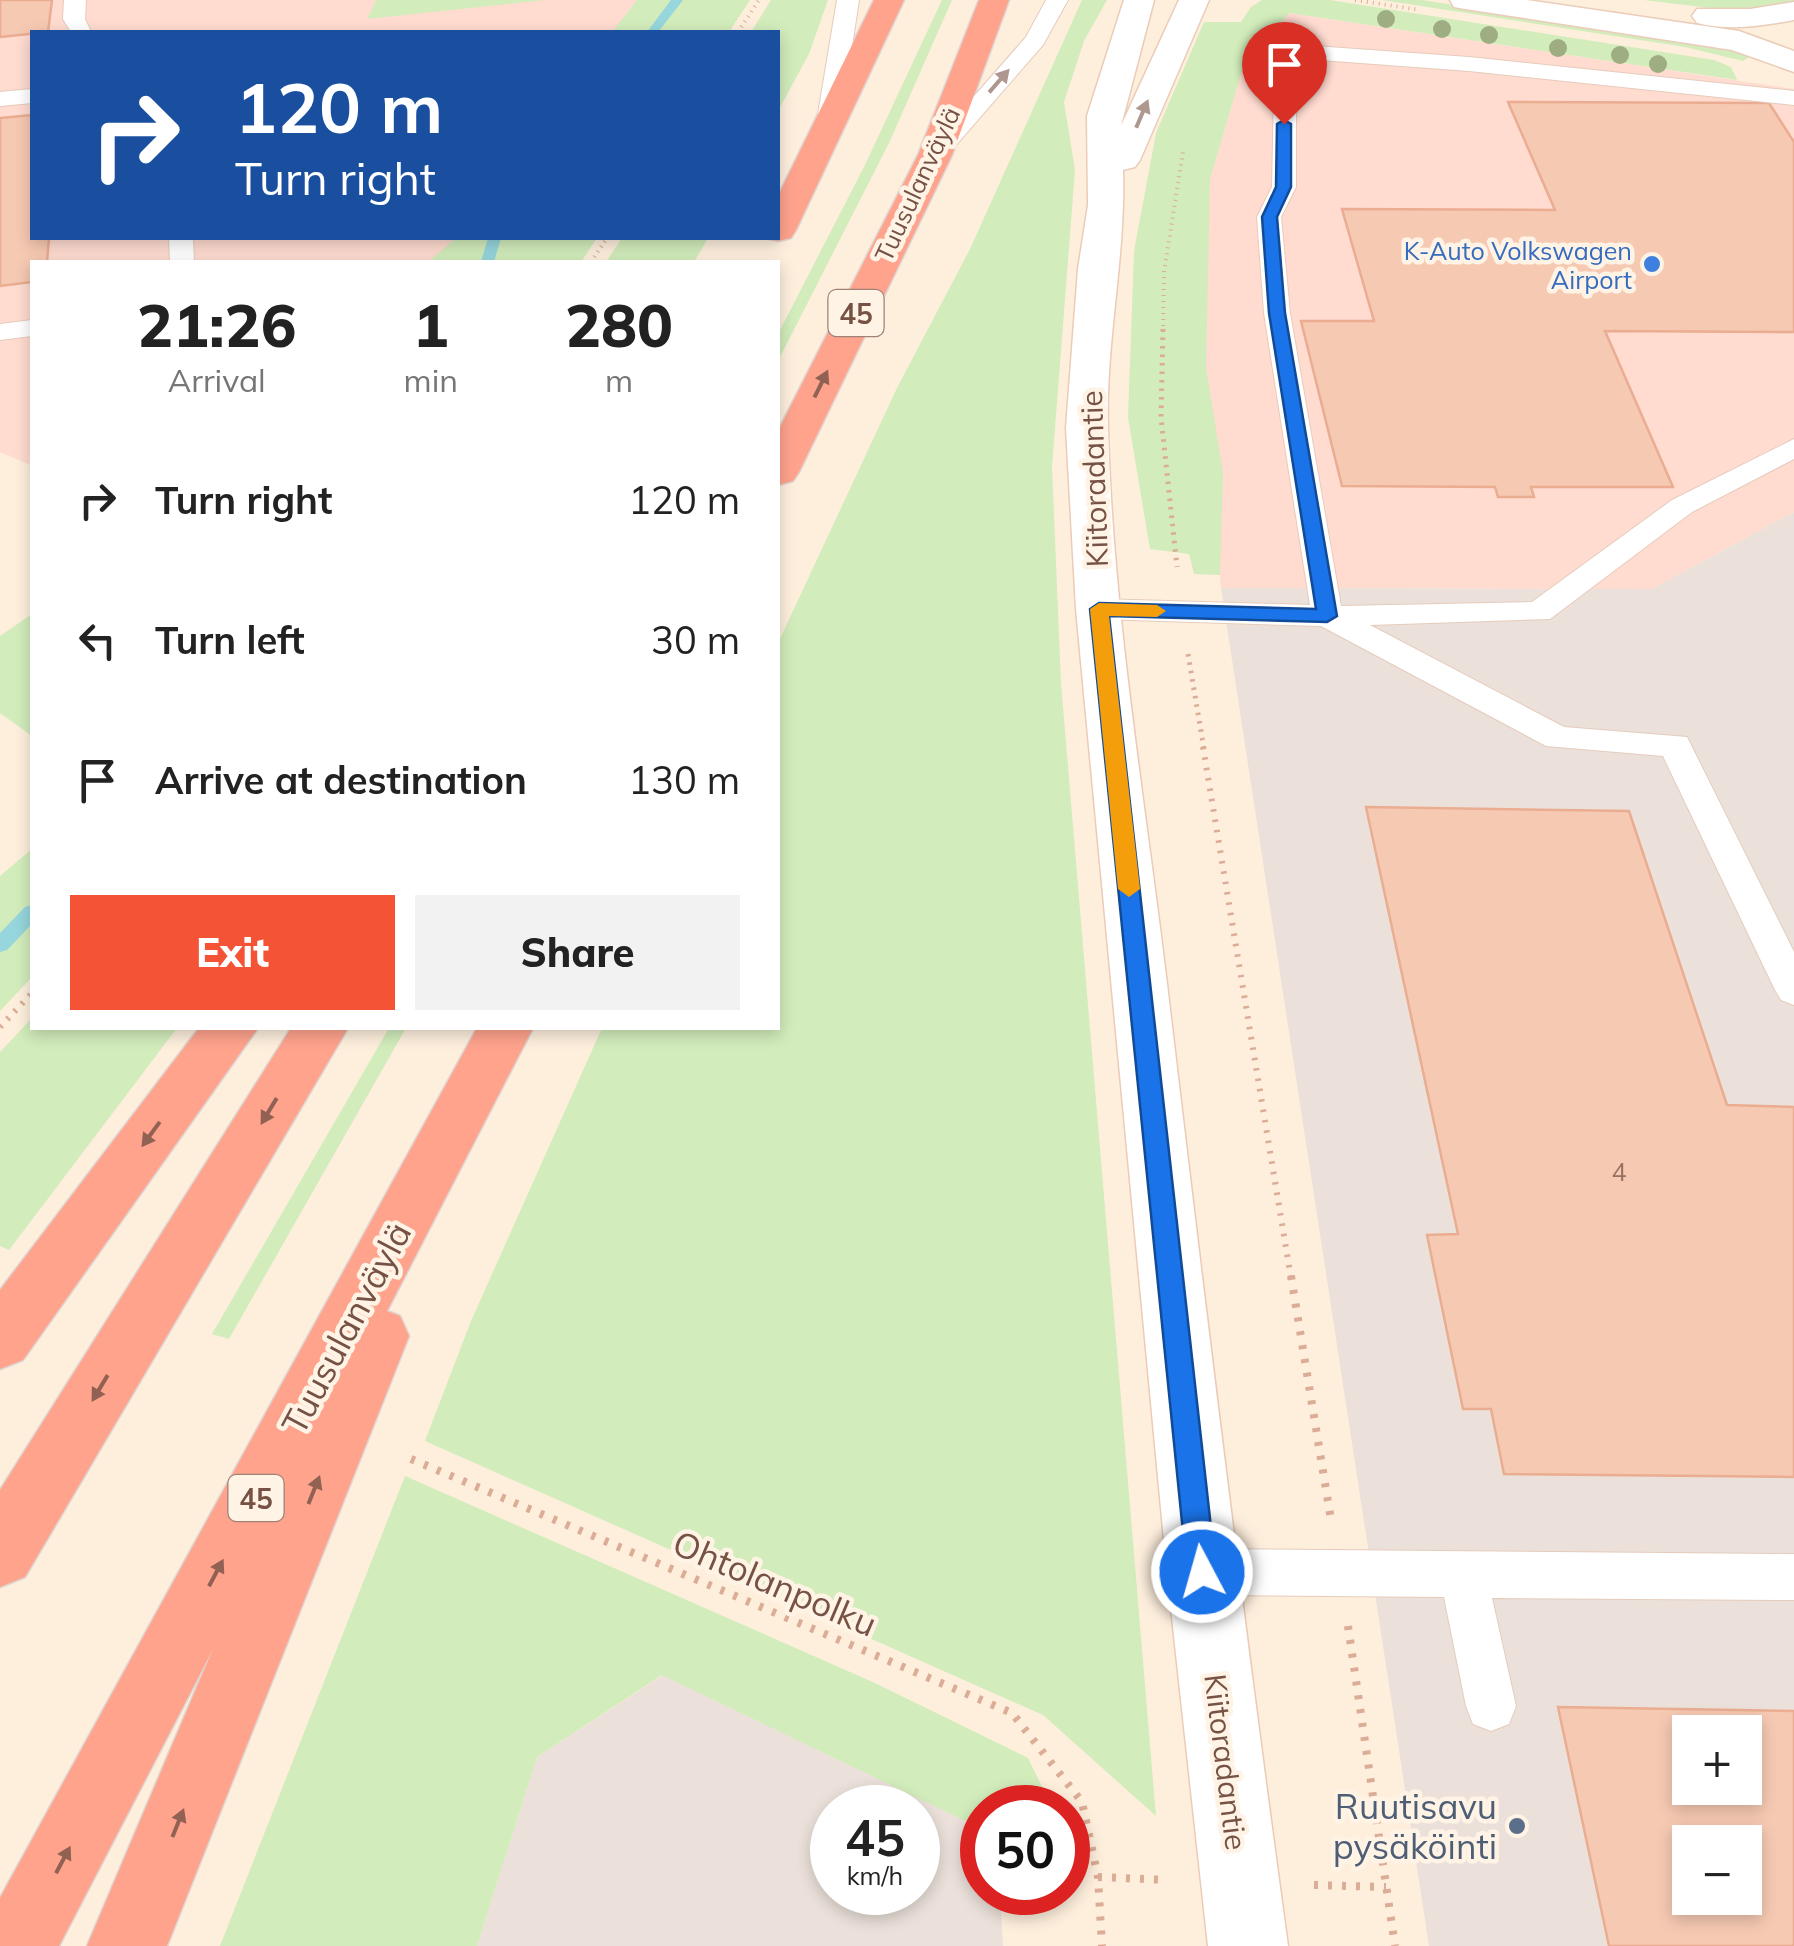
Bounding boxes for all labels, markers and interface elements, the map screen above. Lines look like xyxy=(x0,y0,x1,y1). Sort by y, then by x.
pin xyxy=(1242,22,1327,125)
icon: arrive xyxy=(1257,37,1312,92)
text: 120 m xyxy=(235,63,443,151)
one-way arrow xyxy=(988,69,1010,94)
icon: right xyxy=(70,70,200,200)
one-way arrow xyxy=(1134,99,1150,129)
street label: Tuusulanväylä xyxy=(868,102,966,266)
text: Turn right xyxy=(235,150,436,206)
place label: K-Auto Volkswagen Airport xyxy=(1404,235,1632,295)
marker: K-Auto Volkswagen Airport xyxy=(1641,253,1663,275)
text: 21:26 xyxy=(137,287,297,362)
text: 1 xyxy=(413,287,449,362)
text: 280 xyxy=(565,287,673,362)
road number: 45 xyxy=(828,290,884,336)
text: Arrival xyxy=(168,360,266,400)
text: min xyxy=(404,360,458,400)
text: m xyxy=(605,360,633,400)
one-way arrow xyxy=(812,370,829,399)
street label: Kiitoradantie xyxy=(1072,390,1116,568)
icon: right xyxy=(70,473,125,528)
text: Turn right xyxy=(155,476,332,524)
text: 120 m xyxy=(628,476,740,524)
icon: left xyxy=(70,613,125,668)
text: Turn left xyxy=(155,616,305,664)
text: 30 m xyxy=(651,616,740,664)
icon: arrive xyxy=(70,753,125,808)
text: Arrive at destination xyxy=(155,756,527,804)
text: 130 m xyxy=(628,756,740,804)
button: Exit xyxy=(70,895,395,1010)
button: Share xyxy=(415,895,740,1010)
one-way arrow xyxy=(261,1097,278,1125)
one-way arrow xyxy=(142,1121,162,1147)
house number: 4 xyxy=(1611,1156,1627,1187)
street label: Tuusulanväylä xyxy=(272,1214,420,1442)
one-way arrow xyxy=(91,1375,110,1402)
road number: 45 xyxy=(228,1475,284,1521)
one-way arrow xyxy=(306,1475,322,1505)
street label: Ohtolanpolku xyxy=(667,1520,883,1646)
position arrow xyxy=(1150,1520,1254,1624)
one-way arrow xyxy=(207,1559,224,1588)
street label: Kiitoradantie xyxy=(1196,1672,1256,1852)
map controls xyxy=(1672,1715,1762,1915)
button: + xyxy=(1672,1715,1762,1805)
place label: Ruutisavu pysäköinti xyxy=(1333,1784,1497,1868)
speed limit sign: 50 xyxy=(960,1785,1090,1915)
text: 45 xyxy=(845,1806,905,1869)
one-way arrow xyxy=(170,1808,186,1838)
marker: Ruutisavu pysäköinti xyxy=(1506,1815,1528,1837)
button: − xyxy=(1672,1825,1762,1915)
one-way arrow xyxy=(54,1846,71,1874)
text: km/h xyxy=(847,1860,903,1891)

